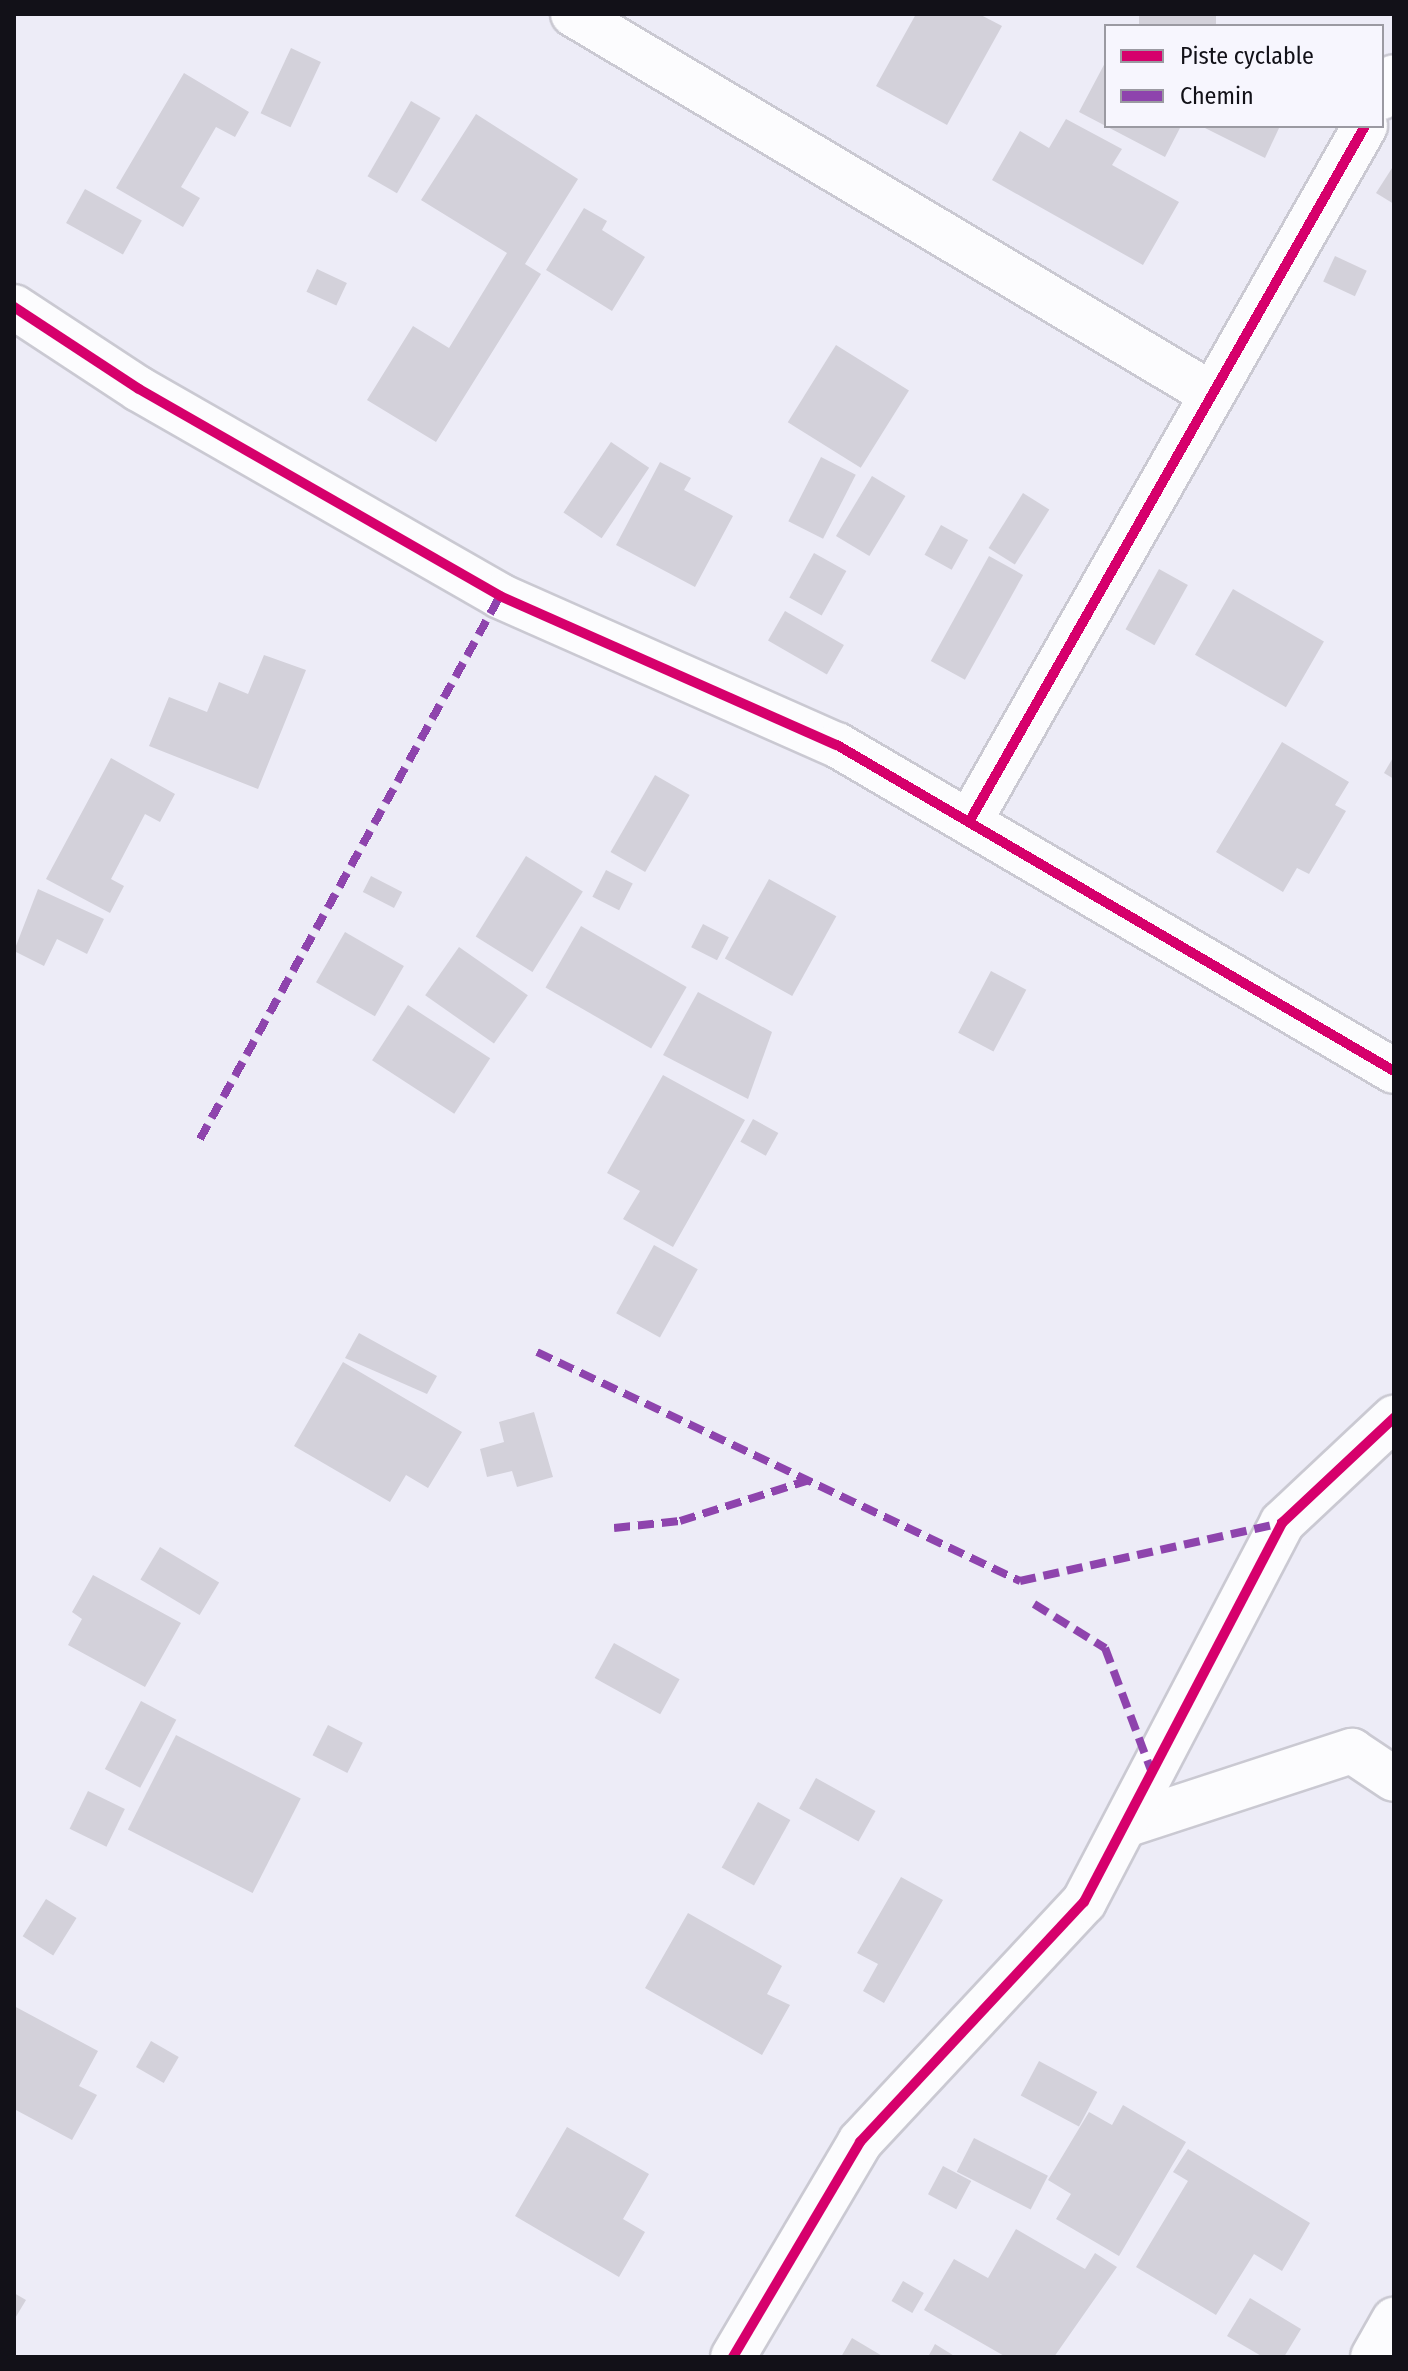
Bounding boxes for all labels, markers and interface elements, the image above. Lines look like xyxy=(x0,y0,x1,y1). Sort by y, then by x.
legend xyxy=(1104,24,1384,128)
text: Piste cyclable xyxy=(1180,42,1314,70)
text: Chemin xyxy=(1180,82,1254,110)

